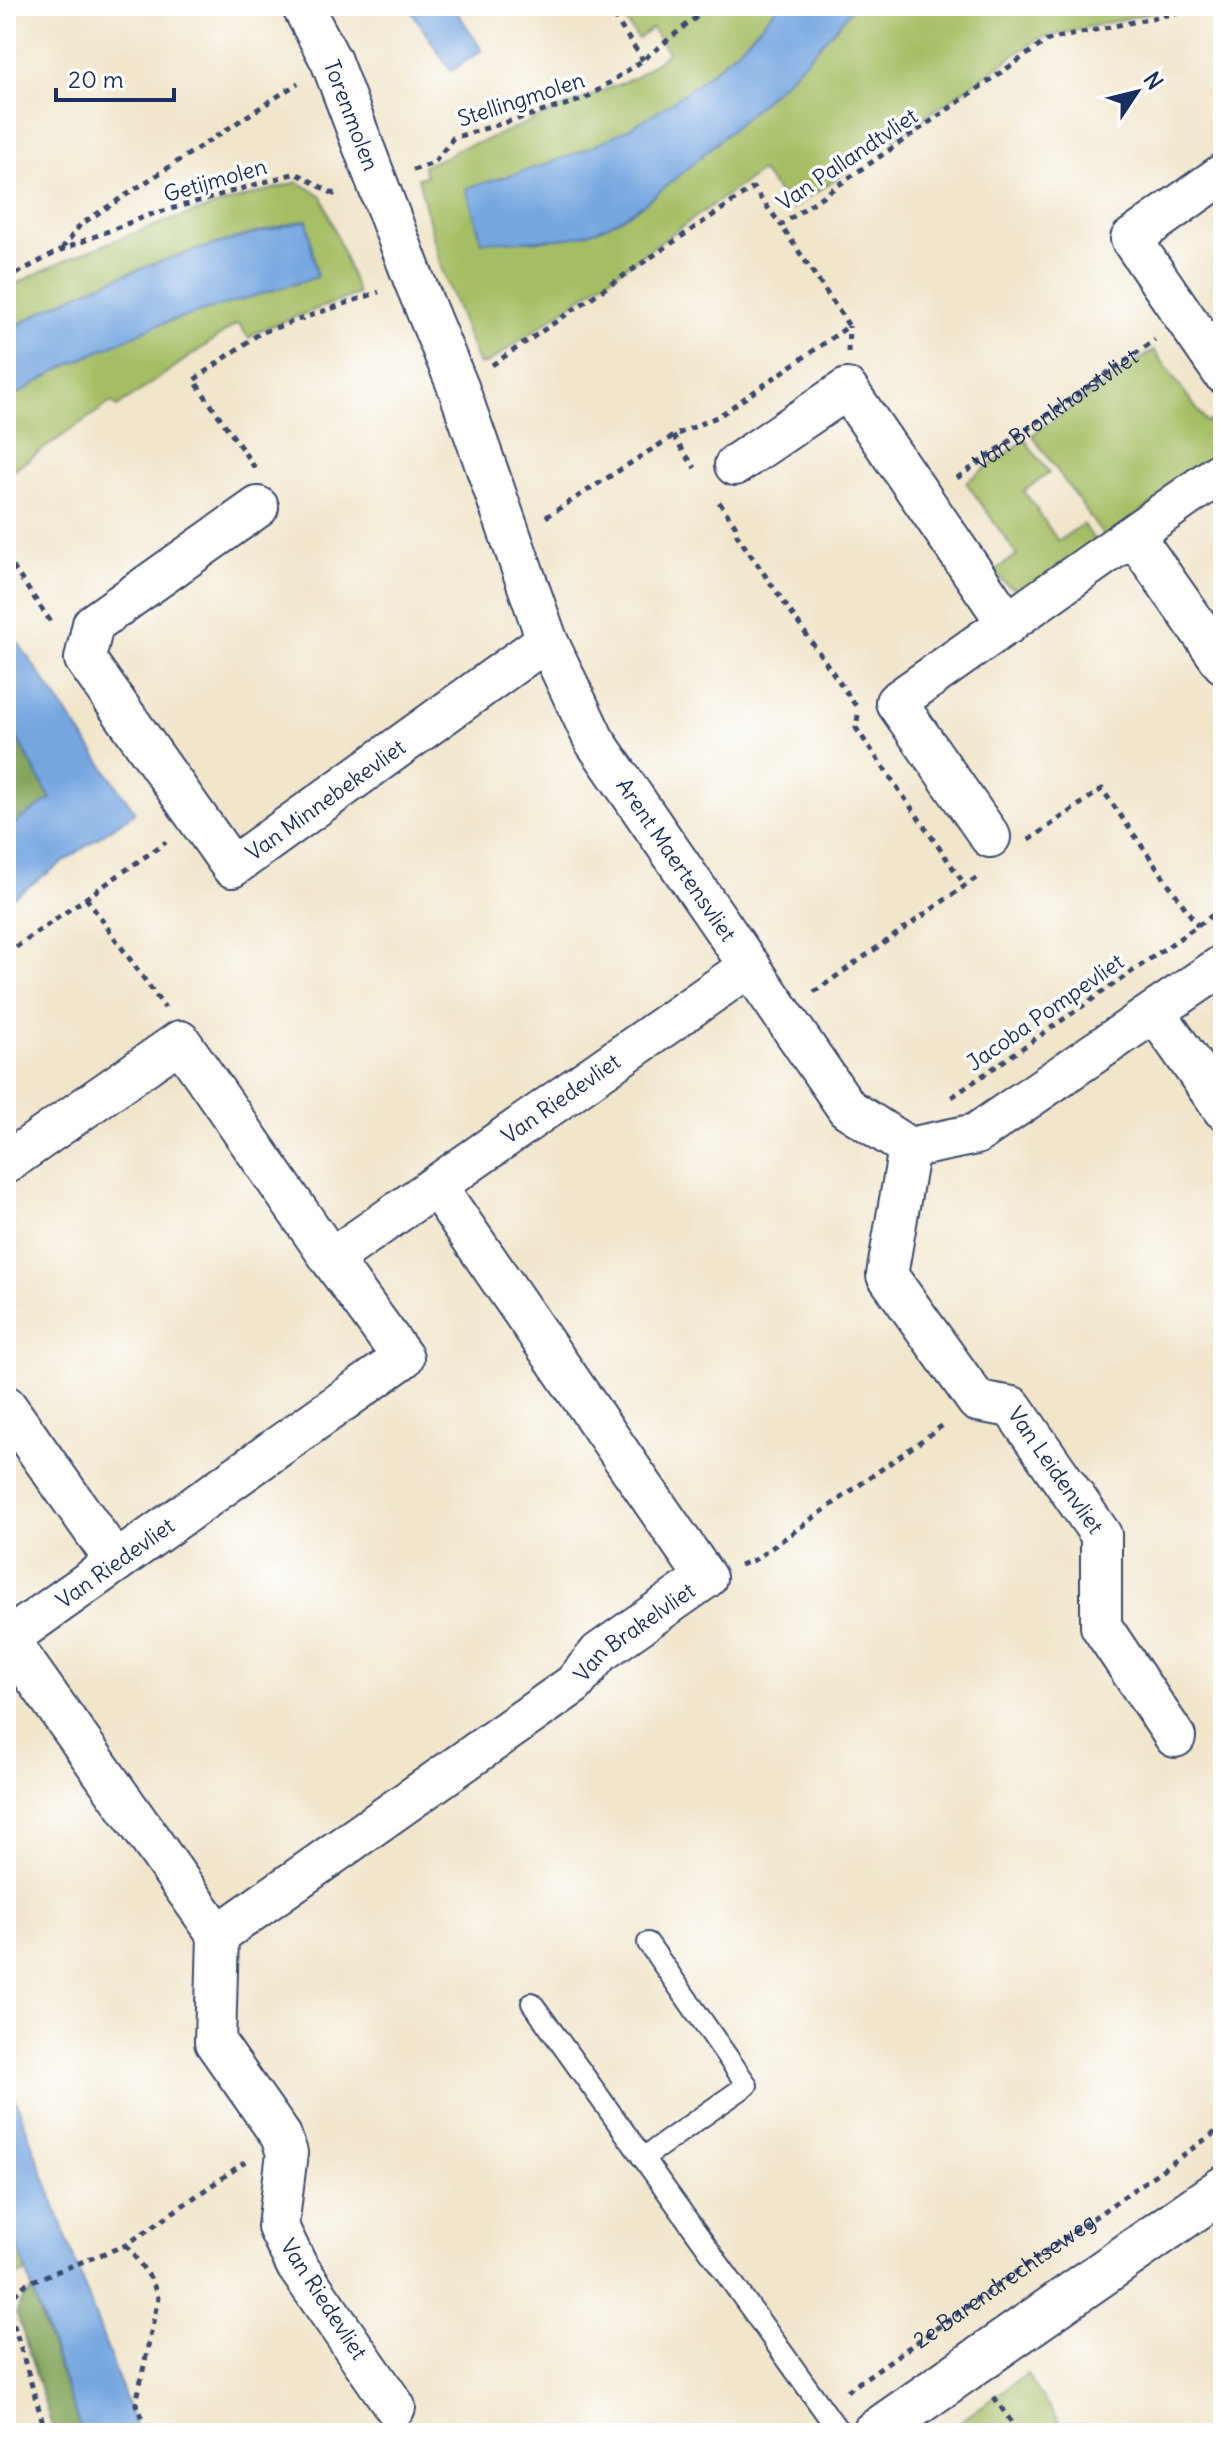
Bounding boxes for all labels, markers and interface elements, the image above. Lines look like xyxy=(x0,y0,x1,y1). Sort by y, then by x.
scale bar xyxy=(56,52,174,102)
north arrow xyxy=(1097,52,1177,132)
street label: Torenmolen xyxy=(318,56,385,175)
text: 20 m xyxy=(68,64,124,94)
street label: Stellingmolen xyxy=(454,65,588,133)
text: N xyxy=(1138,66,1169,95)
street label: Van Pallandtvliet xyxy=(771,102,923,216)
street label: Getijmolen xyxy=(160,152,270,208)
street label: Van Bronkhorstvliet xyxy=(968,342,1143,476)
street label: Van Minnebekevliet xyxy=(240,733,411,867)
street label: Arent Maertensvliet xyxy=(610,773,742,947)
street label: Jacoba Pompevliet xyxy=(961,947,1129,1077)
street label: Van Riedevliet xyxy=(496,1047,626,1150)
street label: Van Leidenvliet xyxy=(1002,1401,1110,1539)
street label: Van Riedevliet xyxy=(51,1511,180,1614)
street label: Van Brakelvliet xyxy=(568,1576,700,1687)
street label: 2e Barendrechtseweg xyxy=(908,2207,1101,2354)
street label: Van Riedevliet xyxy=(274,2233,374,2365)

